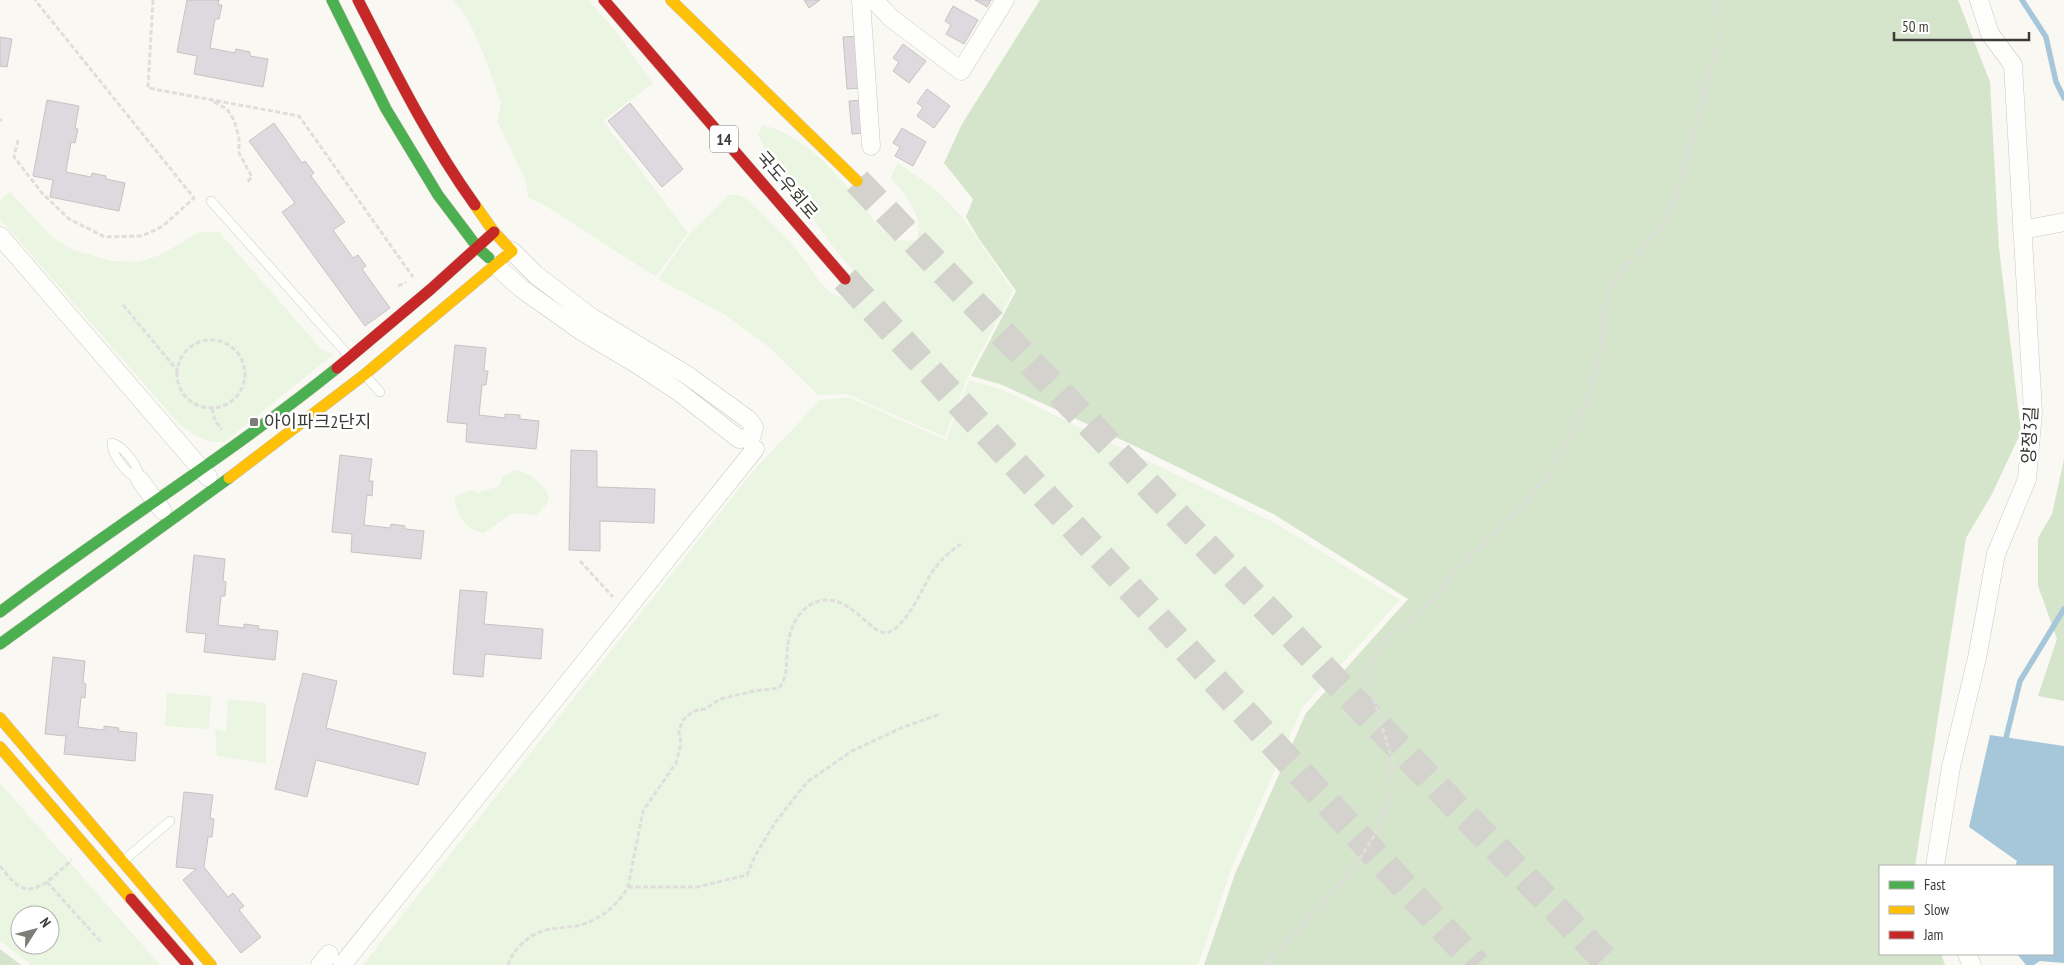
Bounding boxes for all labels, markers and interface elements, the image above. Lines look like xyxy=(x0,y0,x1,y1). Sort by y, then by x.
scale bar xyxy=(1894,10,2029,42)
text: 50 m xyxy=(1902,17,1928,36)
road number: 14 xyxy=(710,126,738,152)
street label: 국도우회로 xyxy=(752,146,823,223)
street label: 양정3길 xyxy=(2017,406,2042,464)
place label: 아이파크2단지 xyxy=(264,410,371,433)
marker: 아이파크2단지 xyxy=(248,416,260,428)
legend xyxy=(1879,865,2054,955)
text: Fast xyxy=(1924,875,1945,894)
text: Slow xyxy=(1924,900,1949,919)
north arrow xyxy=(10,905,60,955)
text: N xyxy=(36,914,55,931)
text: Jam xyxy=(1923,925,1943,944)

